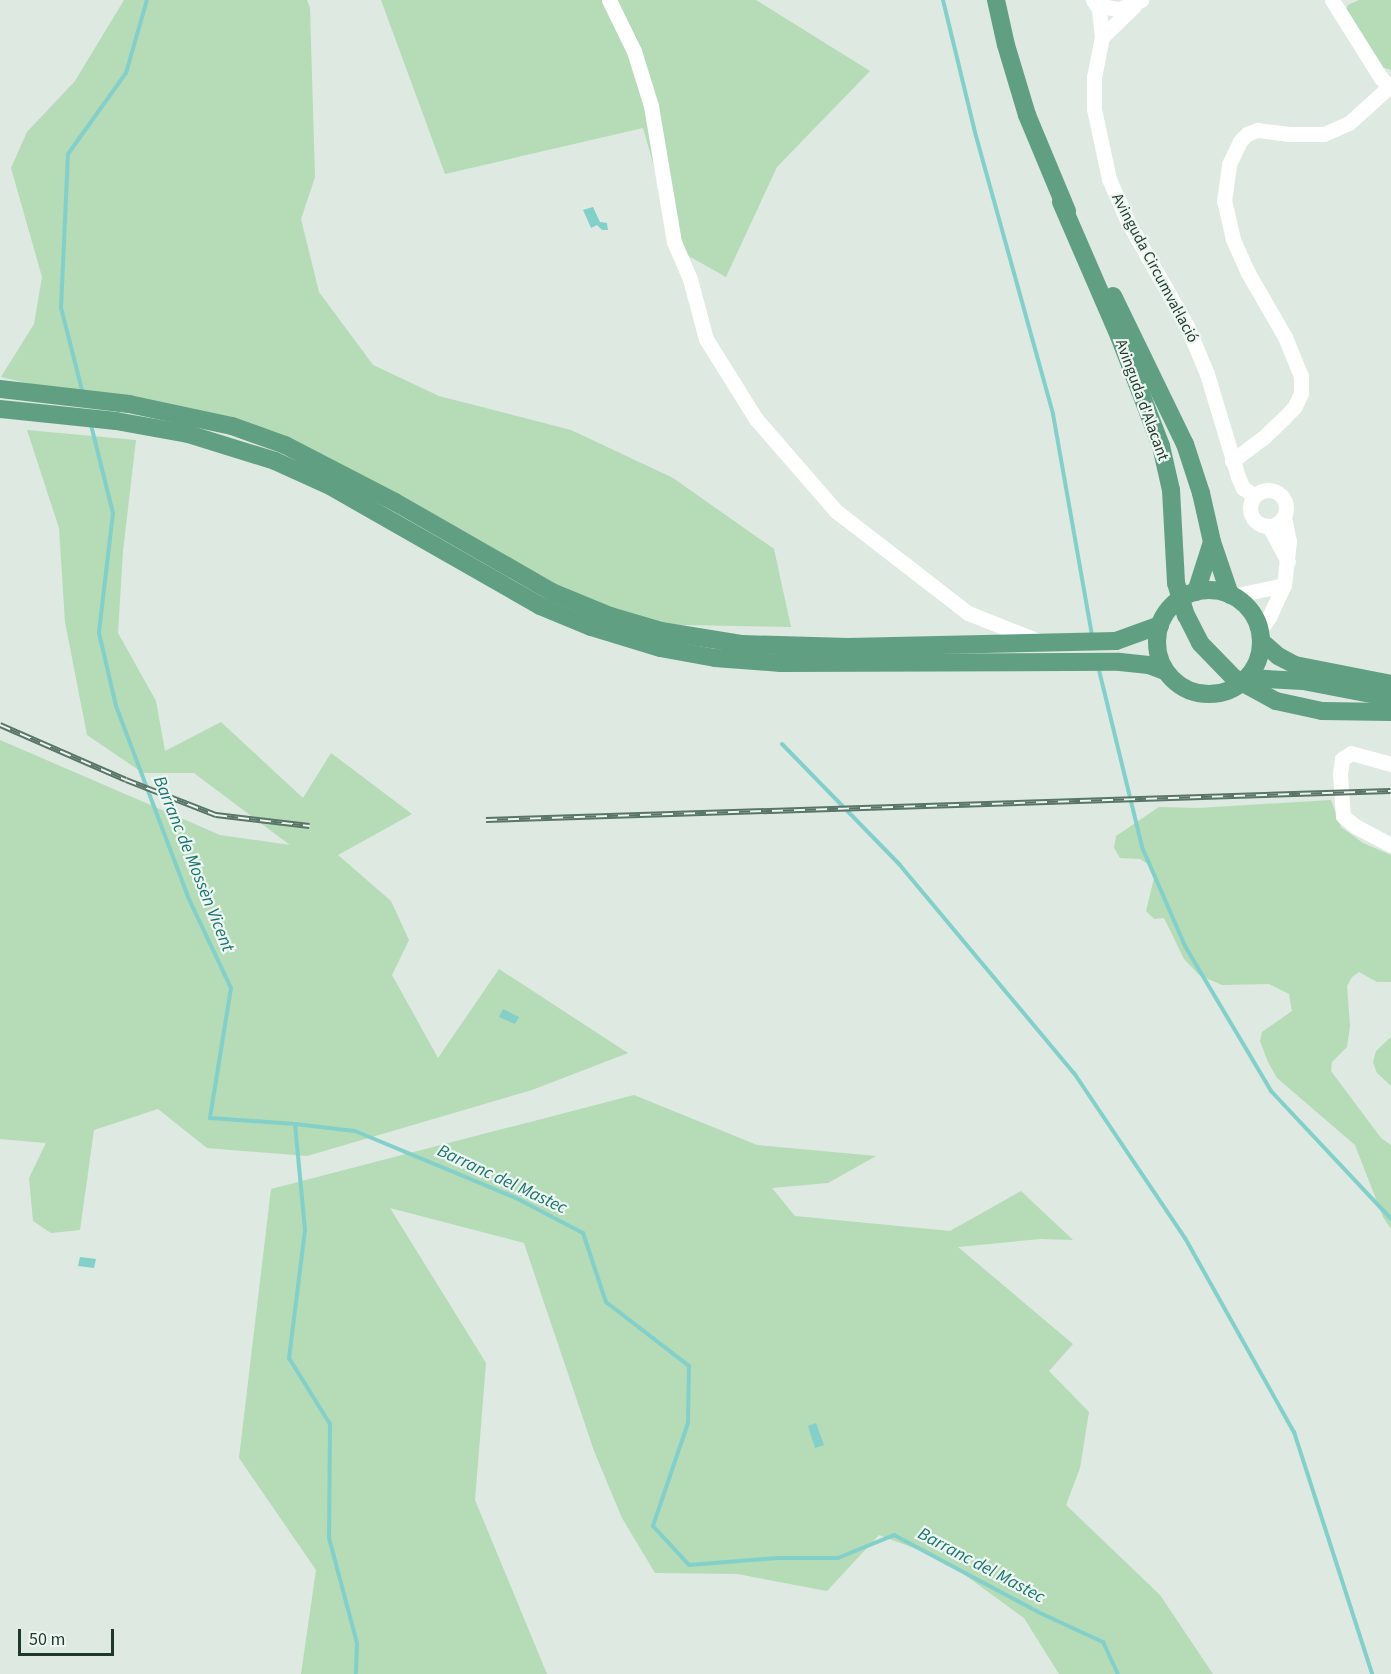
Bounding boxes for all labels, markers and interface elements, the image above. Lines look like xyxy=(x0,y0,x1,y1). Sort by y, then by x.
street label: Avinguda Circumval·lació xyxy=(1107,190,1203,346)
street label: Avinguda d'Alacant xyxy=(1111,337,1173,463)
water label: Barranc de Mossèn Vicent xyxy=(148,773,238,955)
water label: Barranc del Mastec xyxy=(434,1141,570,1219)
water label: Barranc del Mastec xyxy=(914,1523,1048,1609)
scale bar xyxy=(21,1617,117,1655)
text: 50 m xyxy=(29,1627,65,1652)

